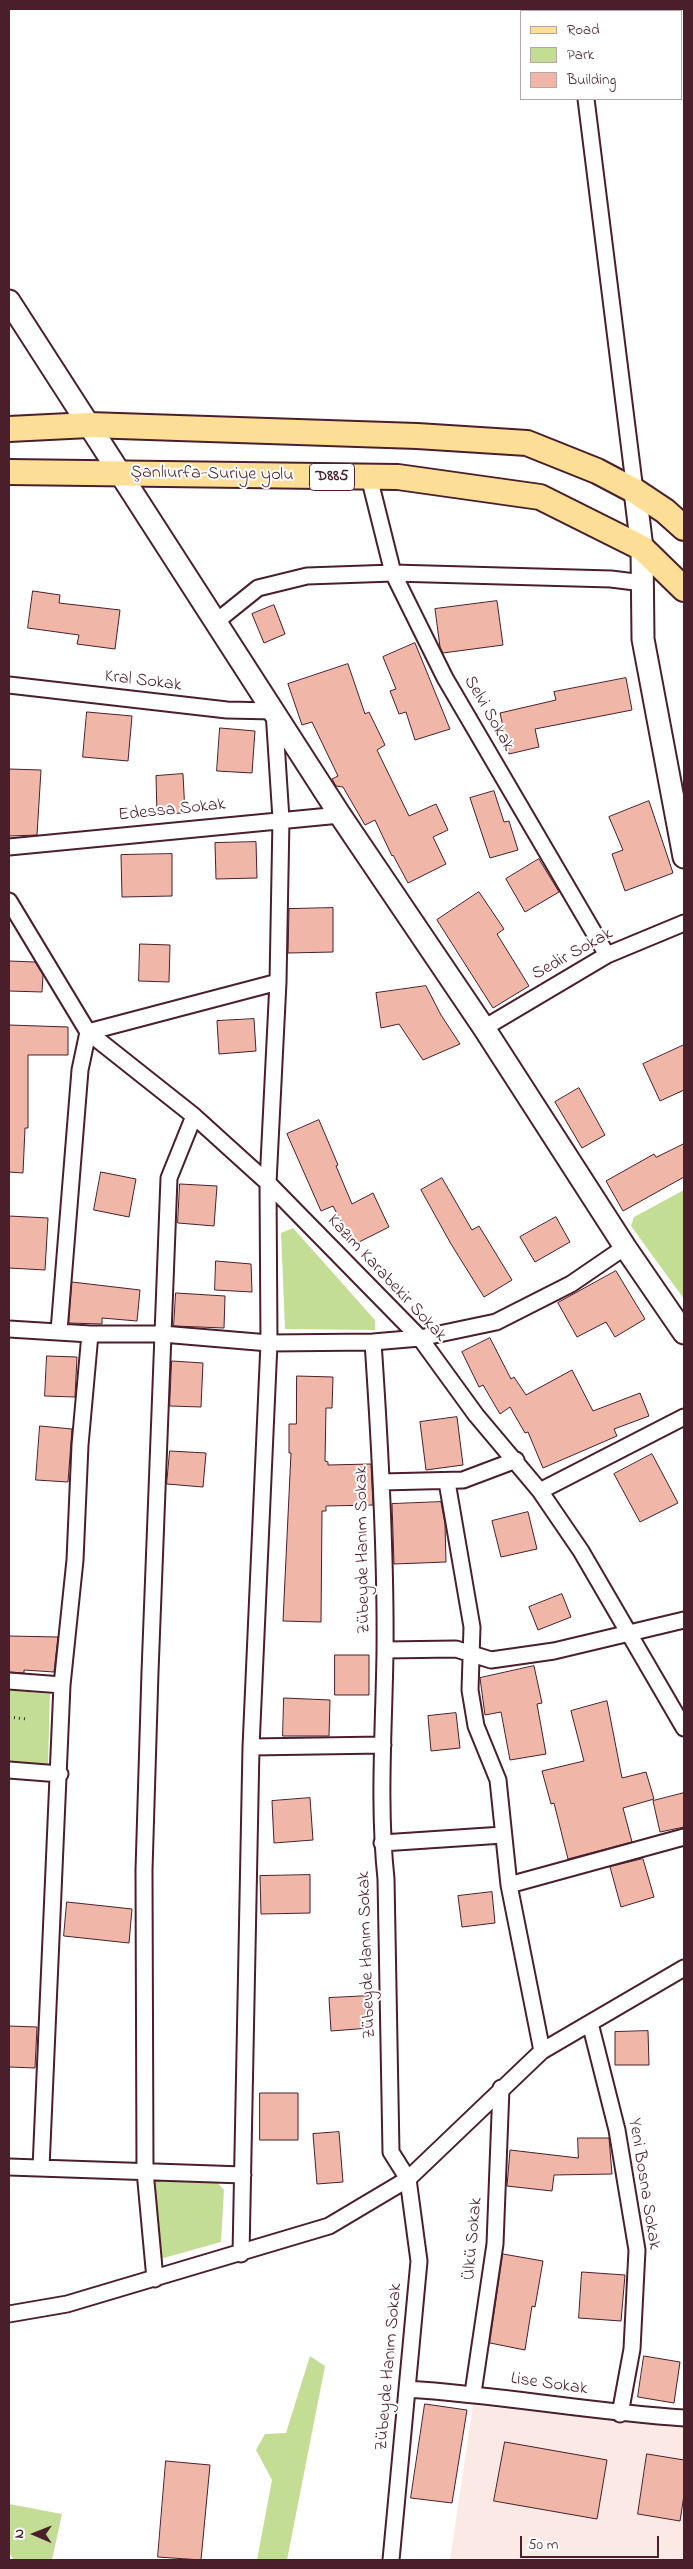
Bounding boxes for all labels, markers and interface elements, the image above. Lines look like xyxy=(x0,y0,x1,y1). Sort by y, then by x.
legend xyxy=(520,10,683,100)
text: Road xyxy=(567,19,600,41)
text: Park xyxy=(567,44,594,66)
text: Building xyxy=(567,69,616,91)
street label: Şanlıurfa-Suriye yolu xyxy=(130,463,294,487)
road number: D885 xyxy=(310,464,354,491)
street label: Kral Sokak xyxy=(103,667,183,697)
street label: Selvi Sokak xyxy=(458,673,518,755)
street label: Edessa Sokak xyxy=(117,795,227,827)
street label: Sedir Sokak xyxy=(529,924,617,986)
street label: Kazım Karabekir Sokak xyxy=(321,1211,451,1347)
street label: Zübeyde Hanım Sokak xyxy=(352,1466,376,1634)
street label: Zübeyde Hanım Sokak xyxy=(354,1871,382,2039)
street label: Yeni Bosna Sokak xyxy=(622,2117,664,2251)
street label: Ülkü Sokak xyxy=(460,2197,488,2281)
street label: Zübeyde Hanım Sokak xyxy=(372,2282,408,2452)
street label: Lise Sokak xyxy=(509,2369,589,2401)
north arrow xyxy=(10,2509,60,2559)
scale bar xyxy=(523,2526,662,2558)
text: N xyxy=(9,2529,30,2539)
text: 50 m xyxy=(528,2534,558,2556)

